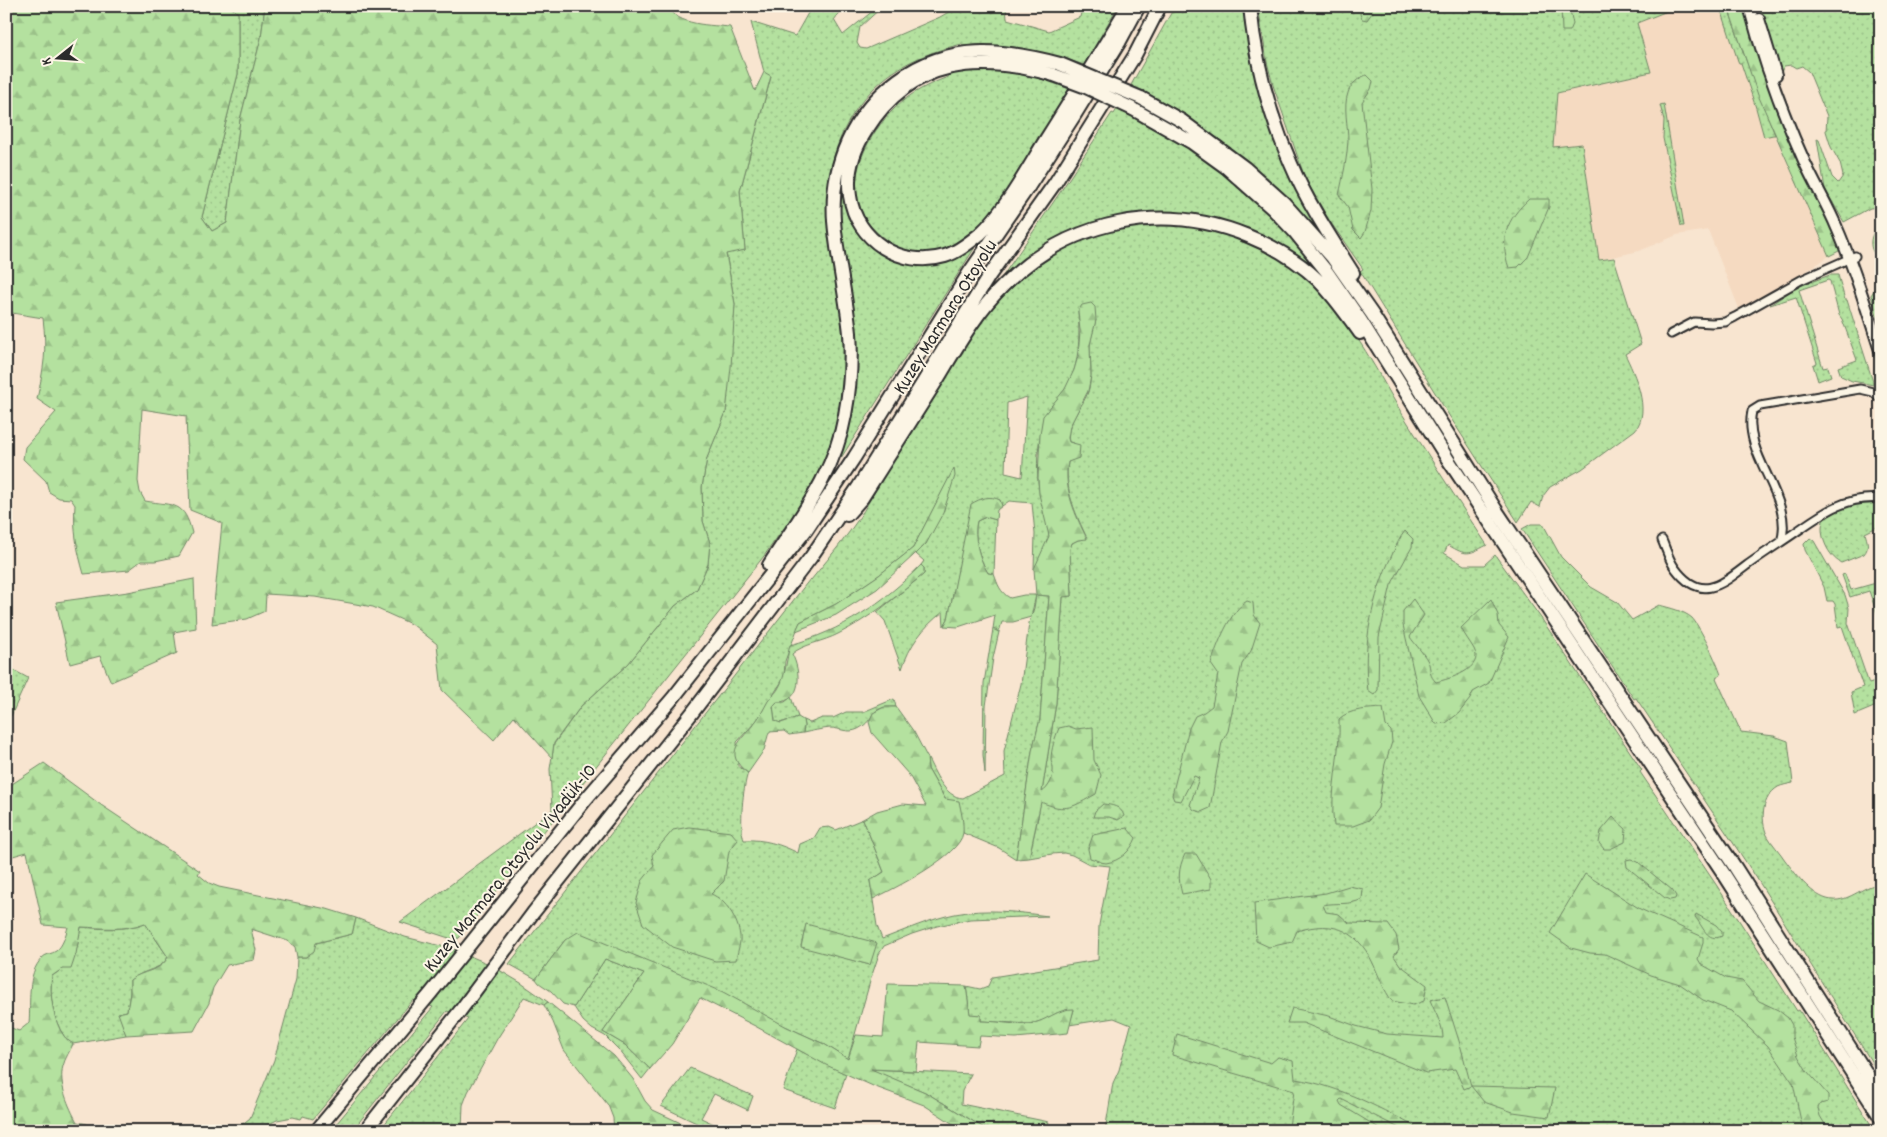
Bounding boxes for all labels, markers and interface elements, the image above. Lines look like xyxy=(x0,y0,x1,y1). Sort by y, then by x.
north arrow xyxy=(32,32,82,82)
text: K xyxy=(37,55,58,67)
street label: Kuzey Marmara Otoyolu xyxy=(887,235,1006,401)
street label: Kuzey Marmara Otoyolu Viyadük-10 xyxy=(418,758,605,979)

